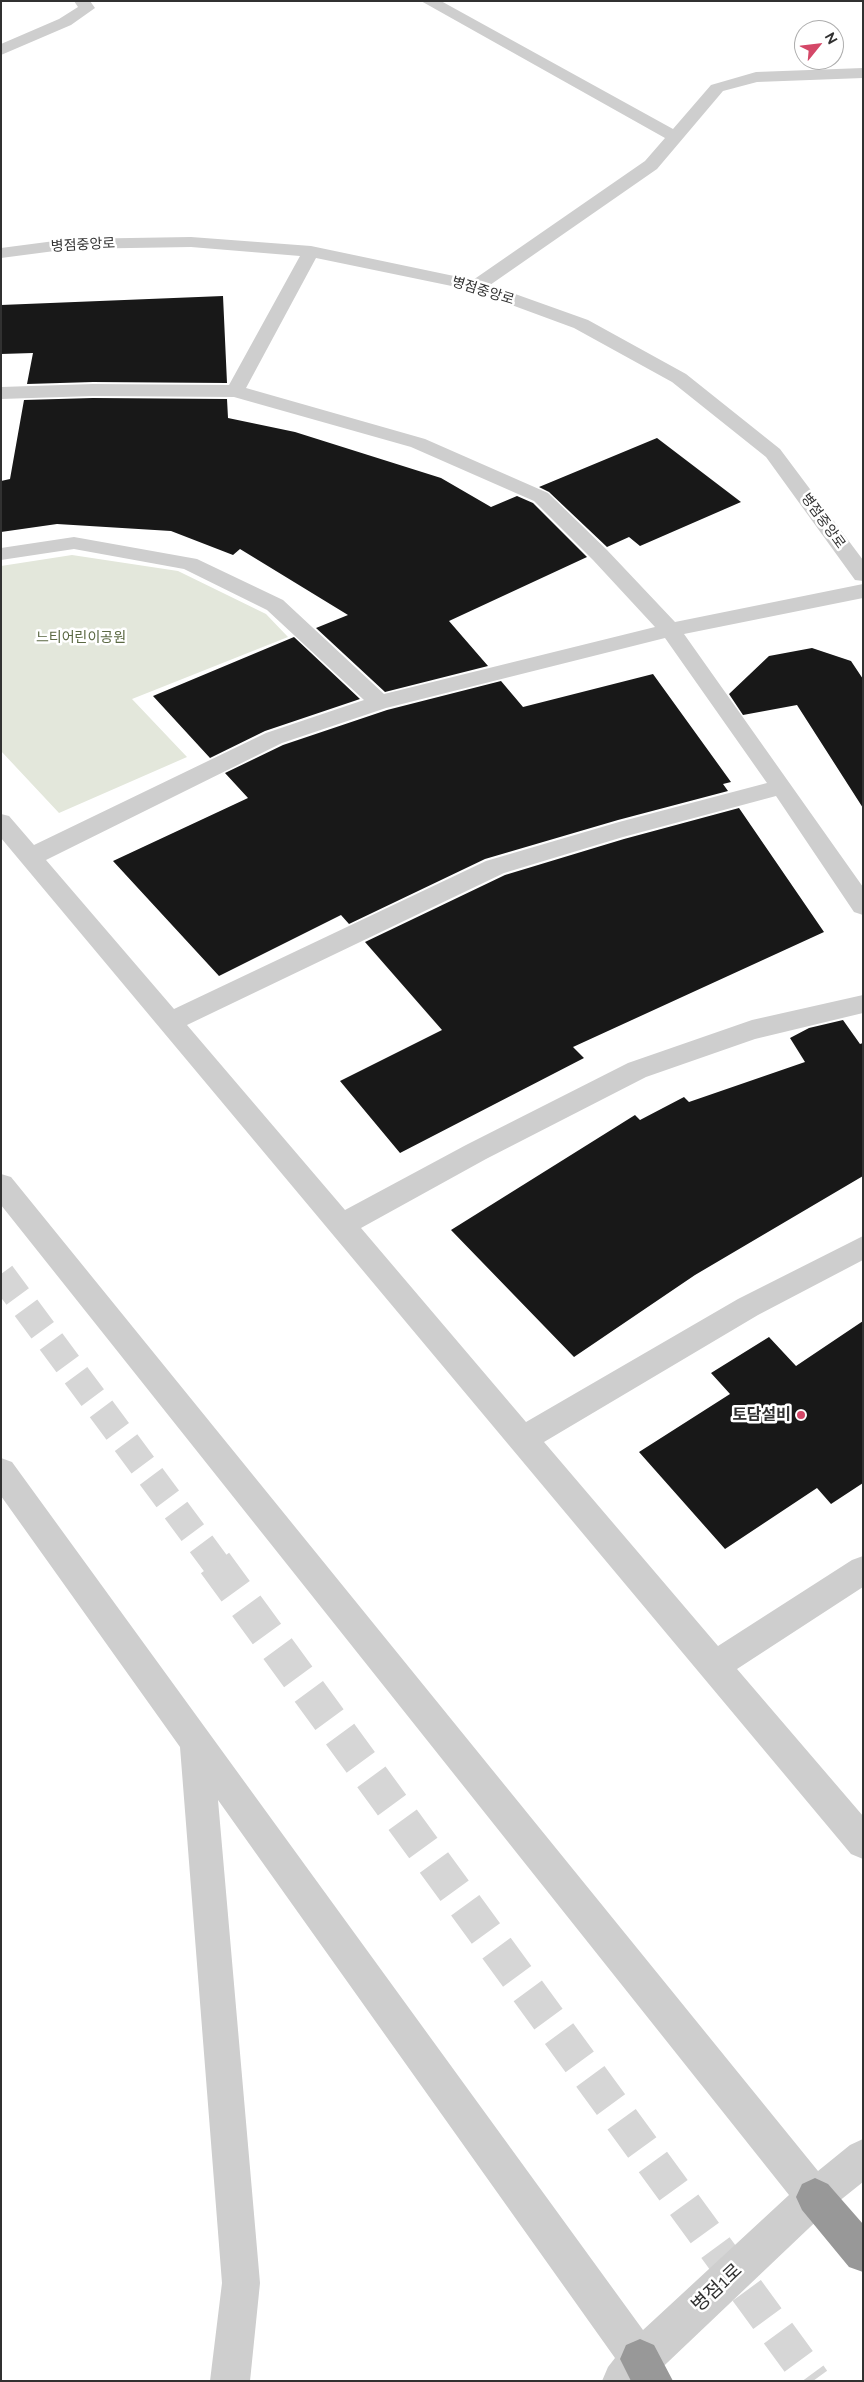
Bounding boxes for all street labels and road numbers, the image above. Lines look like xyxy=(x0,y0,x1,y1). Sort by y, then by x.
street label: 병점중앙로 xyxy=(50,235,116,255)
street label: 병점중앙로 xyxy=(450,274,516,308)
street label: 병점중앙로 xyxy=(797,490,849,552)
street label: 병점1로 xyxy=(687,2259,747,2317)

